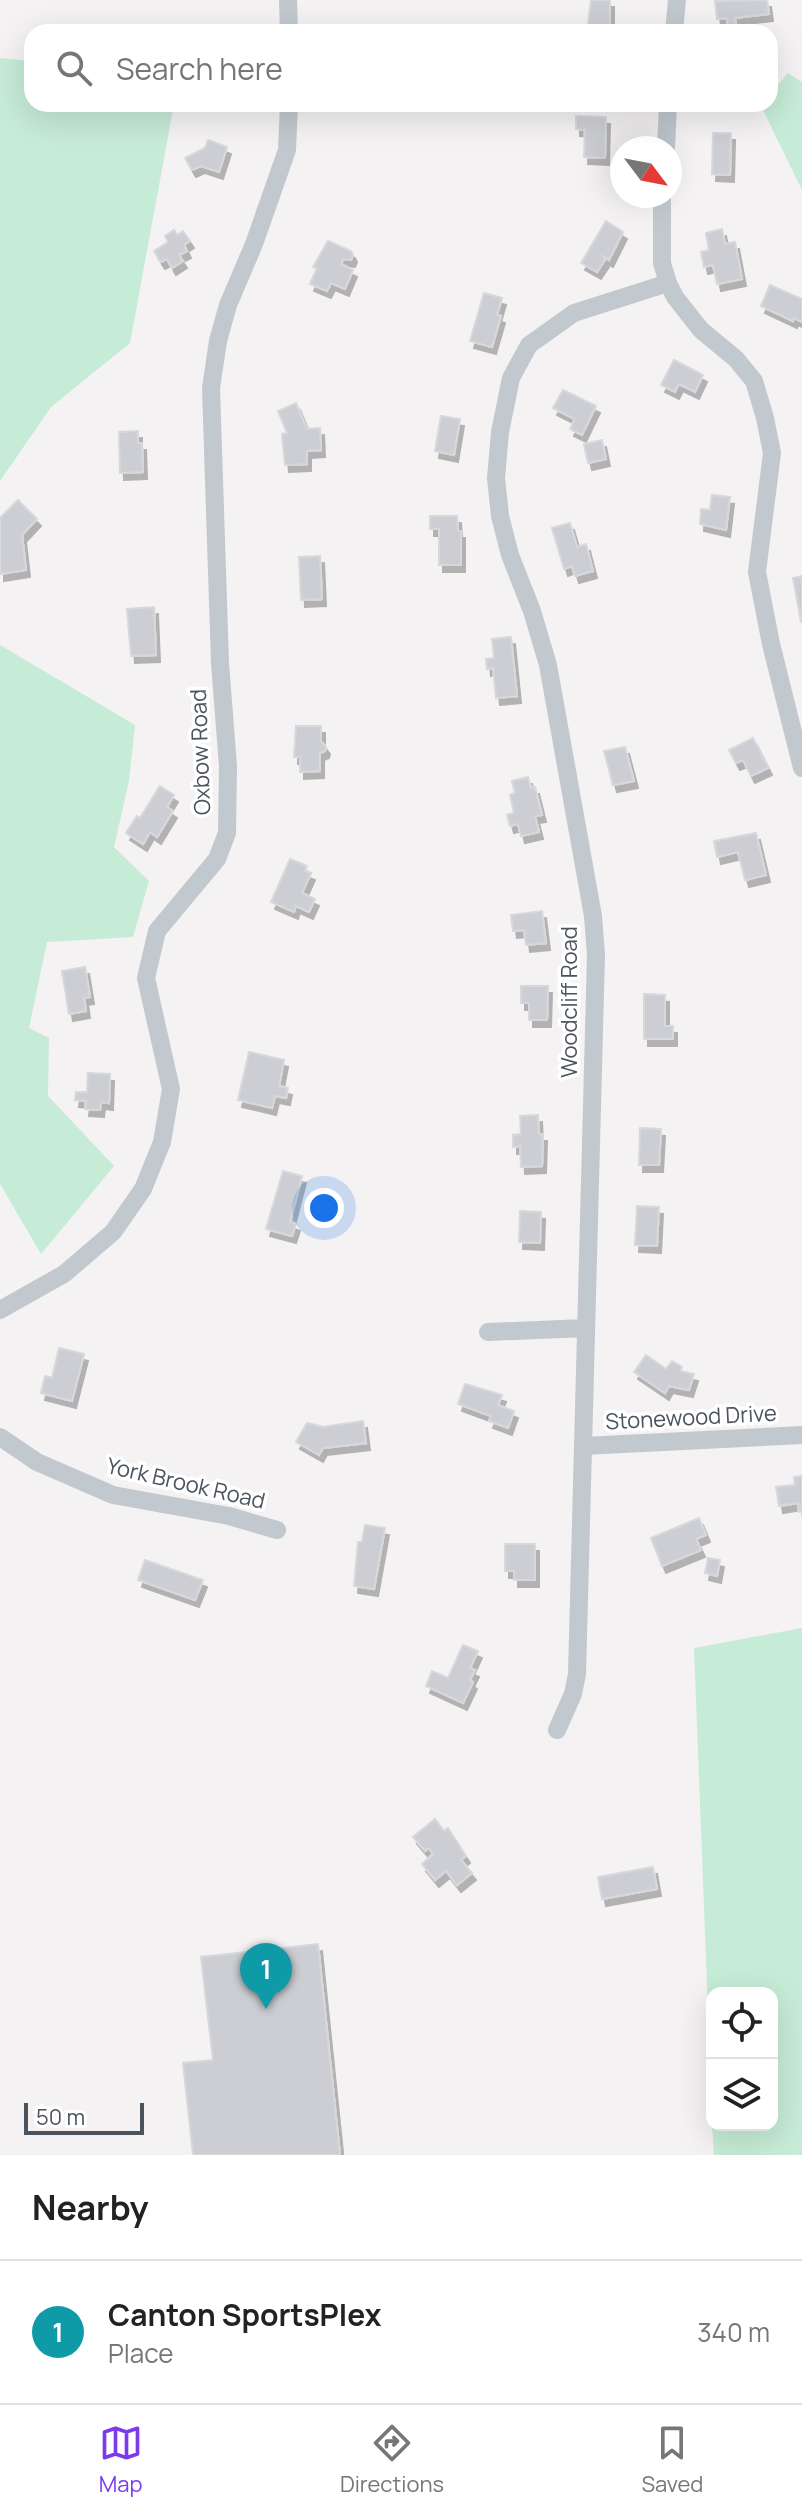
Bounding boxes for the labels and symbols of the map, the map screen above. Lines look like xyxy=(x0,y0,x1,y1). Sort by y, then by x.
north arrow xyxy=(610,136,682,208)
street label: Oxbow Road xyxy=(183,688,217,816)
street label: Woodcliff Road xyxy=(554,926,584,1078)
your location xyxy=(304,1188,344,1228)
street label: Stonewood Drive xyxy=(604,1398,778,1436)
street label: York Brook Road xyxy=(104,1450,268,1516)
pin: 1 xyxy=(240,1943,292,2009)
scale bar xyxy=(24,2099,144,2135)

